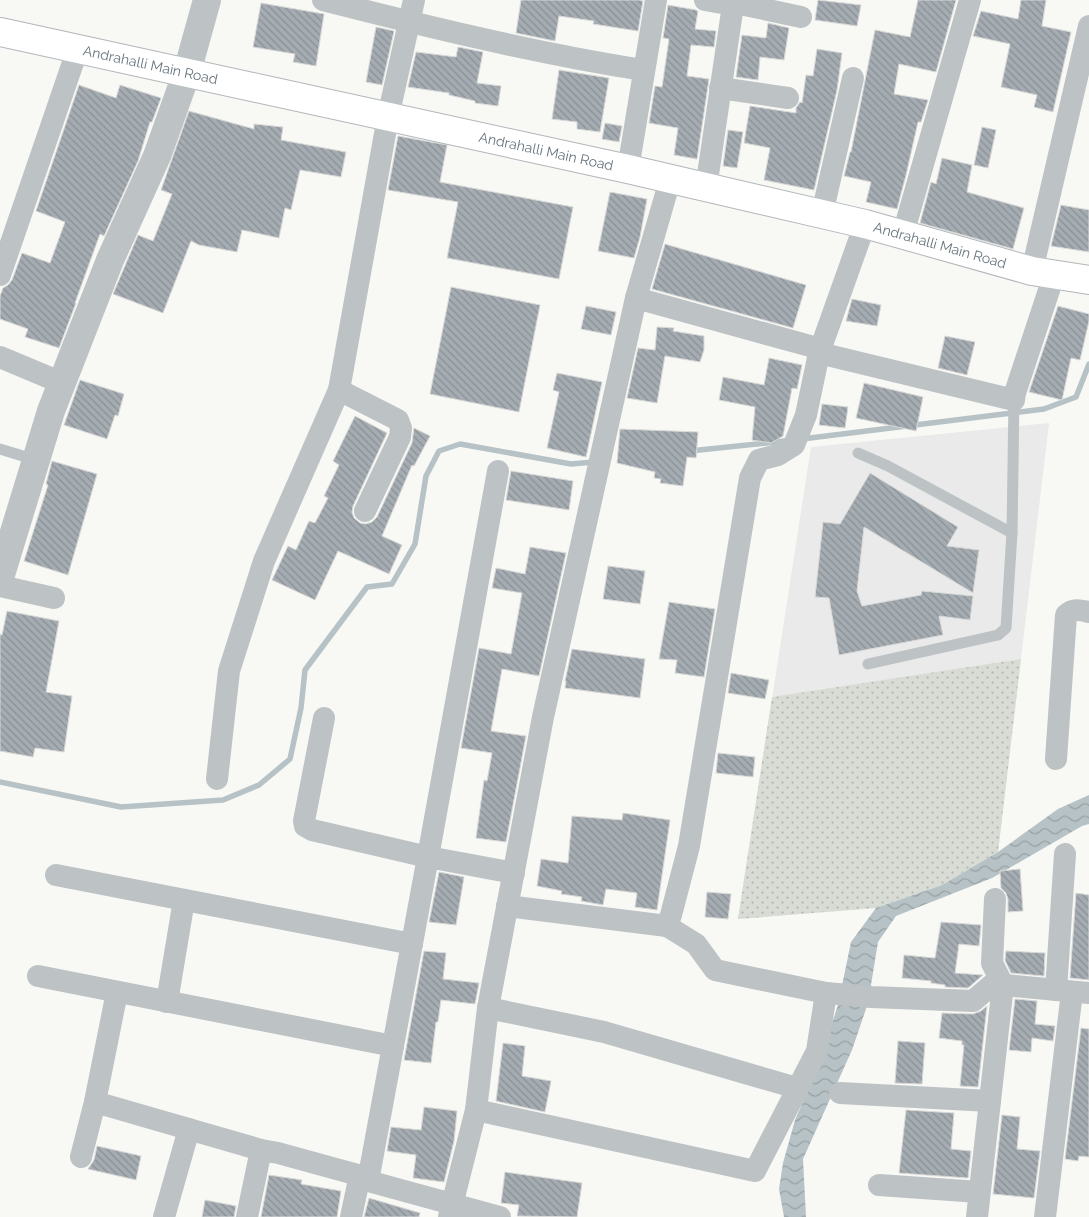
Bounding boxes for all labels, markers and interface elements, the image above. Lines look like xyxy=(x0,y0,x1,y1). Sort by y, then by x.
street label: Andrahalli Main Road xyxy=(82,42,219,87)
street label: Andrahalli Main Road xyxy=(477,129,615,174)
street label: Andrahalli Main Road xyxy=(872,219,1008,271)

